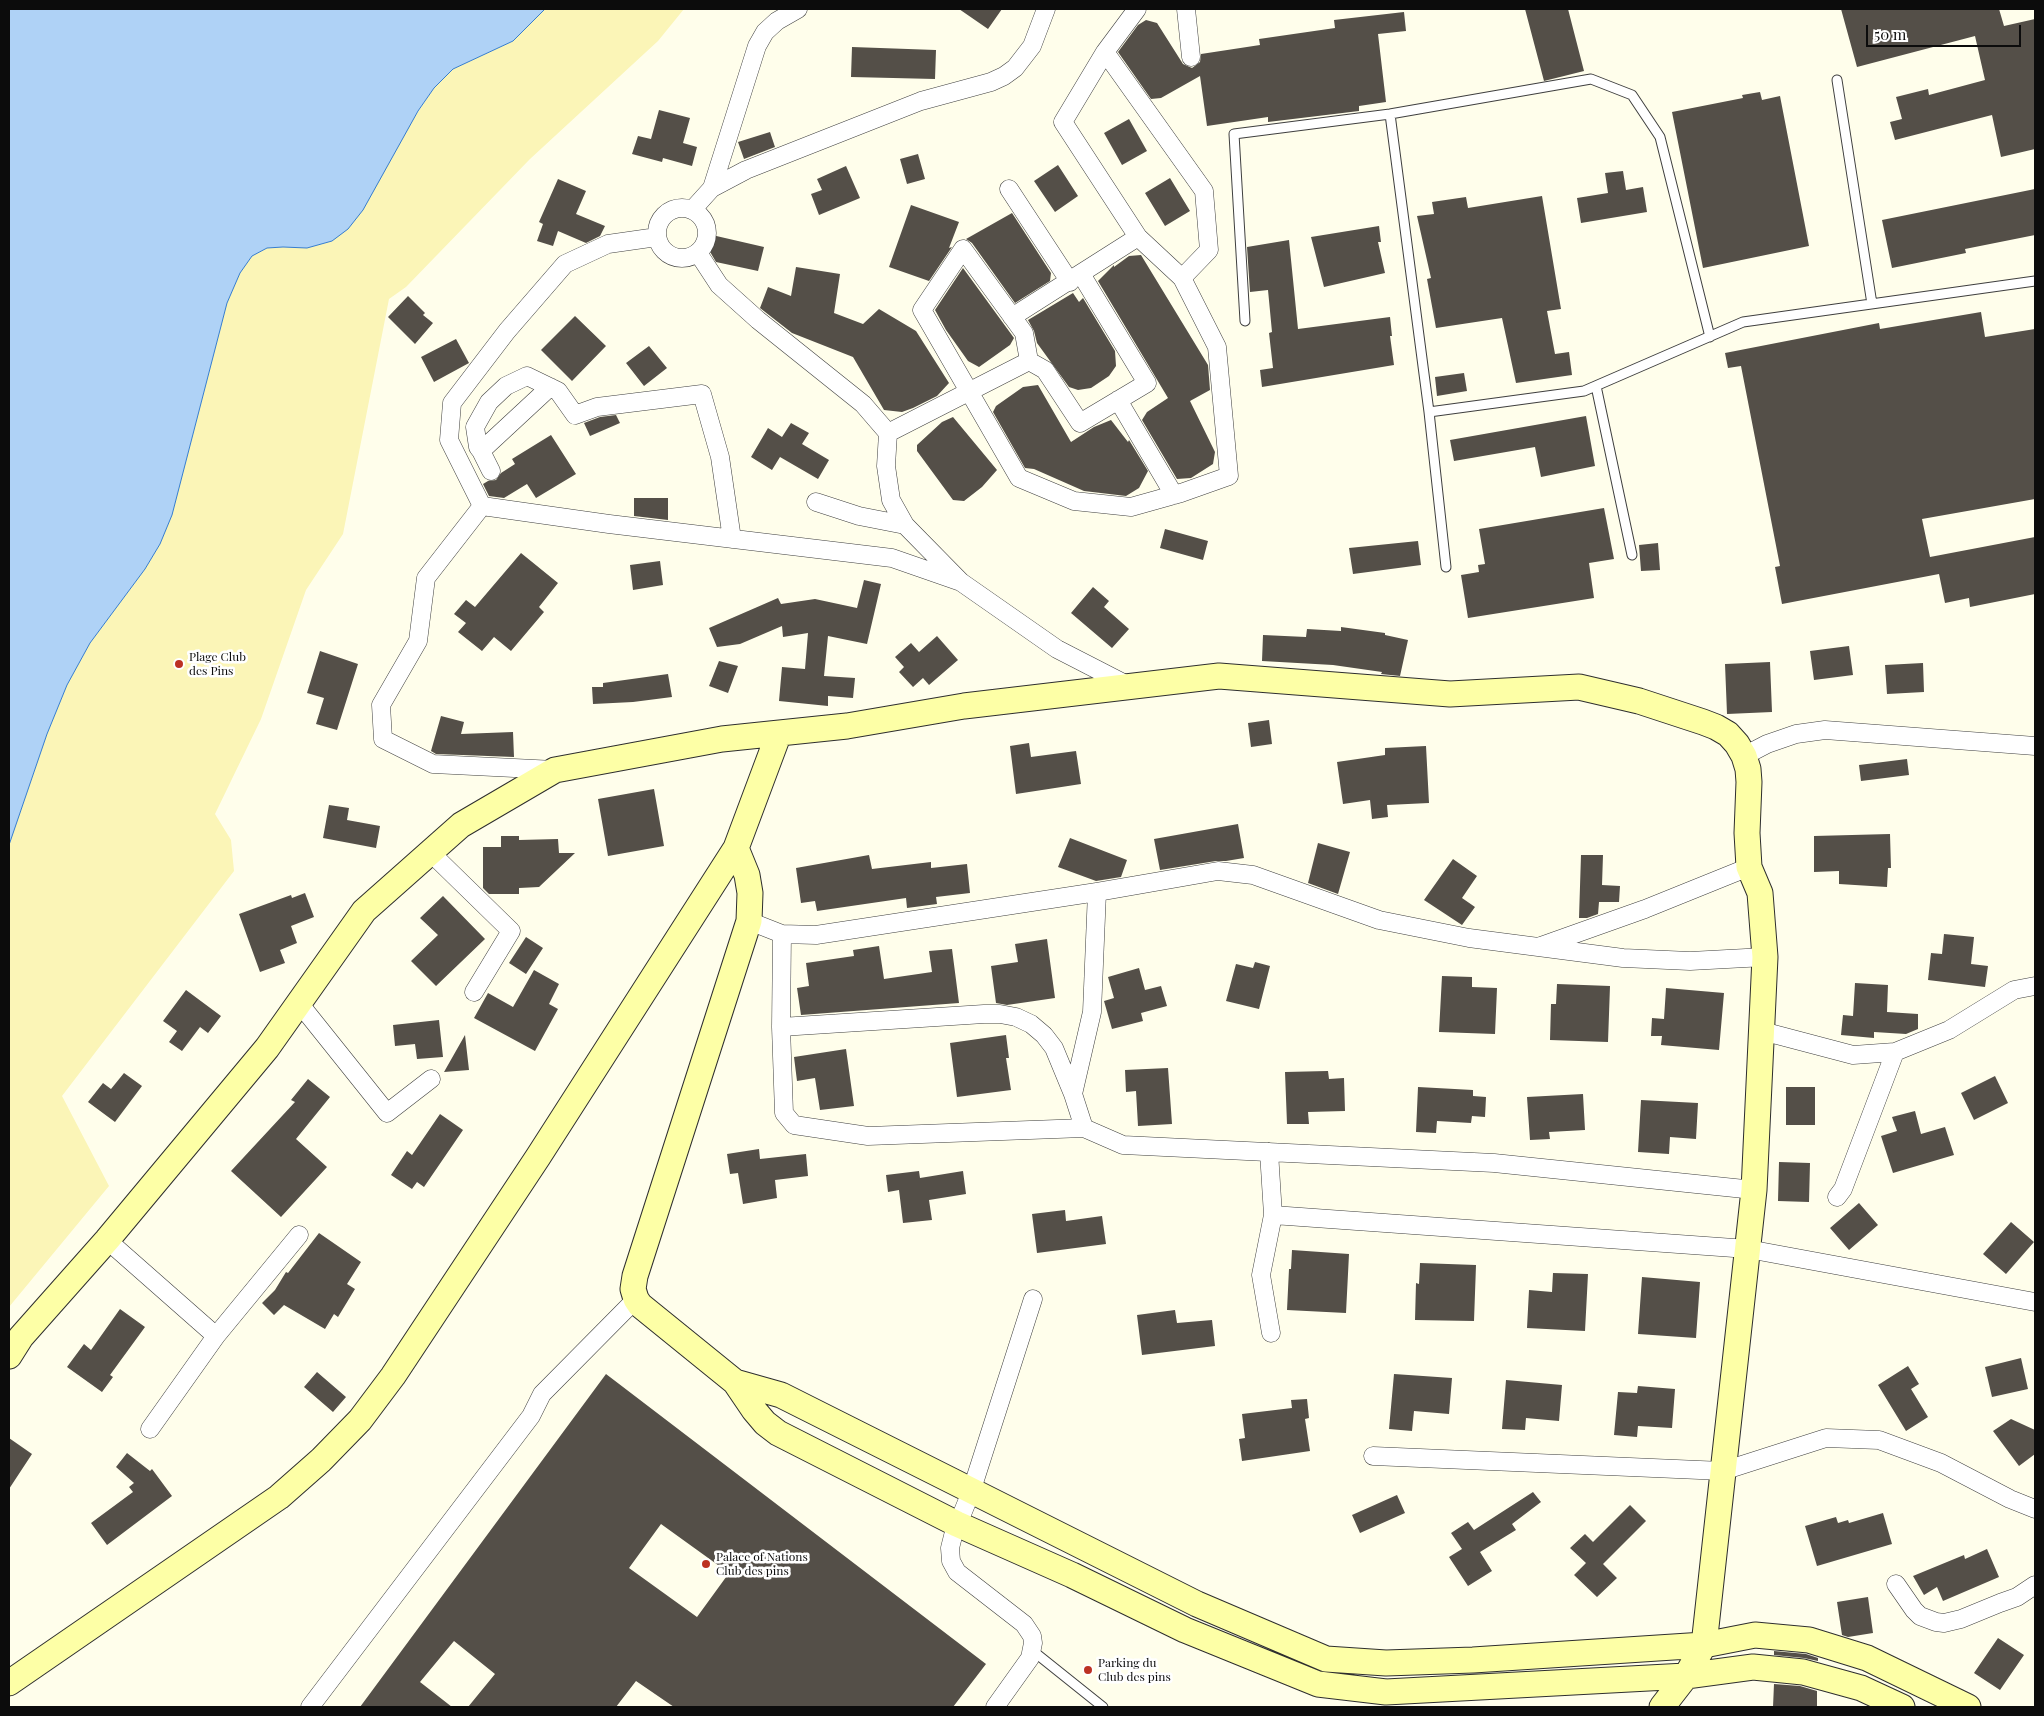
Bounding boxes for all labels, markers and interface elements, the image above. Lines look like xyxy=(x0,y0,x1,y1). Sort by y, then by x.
scale bar xyxy=(1869,15,2024,47)
text: 50 m xyxy=(1874,24,1906,44)
place label: Plage Club des Pins xyxy=(189,650,246,678)
marker: Plage Club des Pins xyxy=(173,658,185,670)
place label: Palace of Nations Club des pins xyxy=(716,1550,808,1578)
marker: Palace of Nations Club des pins xyxy=(700,1558,712,1570)
place label: Parking du Club des pins xyxy=(1098,1656,1171,1684)
marker: Parking du Club des pins xyxy=(1082,1664,1094,1676)

